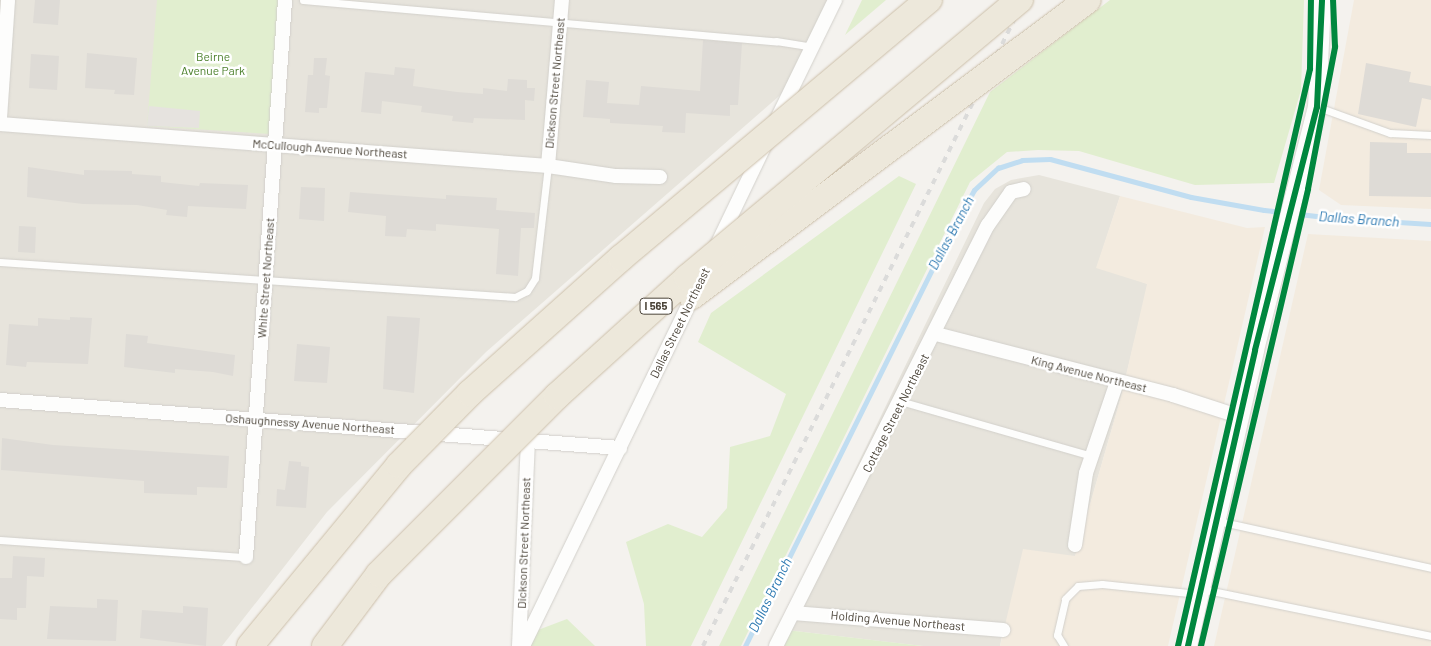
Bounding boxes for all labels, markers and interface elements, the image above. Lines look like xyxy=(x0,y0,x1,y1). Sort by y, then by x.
street label: Dickson Street Northeast xyxy=(542,17,568,149)
park label: Beirne Avenue Park xyxy=(181,50,245,78)
street label: McCullough Avenue Northeast xyxy=(252,136,408,162)
water label: Dallas Branch xyxy=(925,193,977,273)
water label: Dallas Branch xyxy=(1318,208,1400,230)
street label: White Street Northeast xyxy=(255,217,277,339)
street label: Dallas Street Northeast xyxy=(647,265,713,381)
road number: I 565 xyxy=(638,298,674,314)
street label: Cottage Street Northeast xyxy=(860,351,932,475)
street label: King Avenue Northeast xyxy=(1030,353,1148,395)
street label: Oshaughnessy Avenue Northeast xyxy=(225,411,395,437)
street label: Dickson Street Northeast xyxy=(515,477,533,609)
water label: Dallas Branch xyxy=(745,555,795,635)
street label: Holding Avenue Northeast xyxy=(830,608,966,634)

